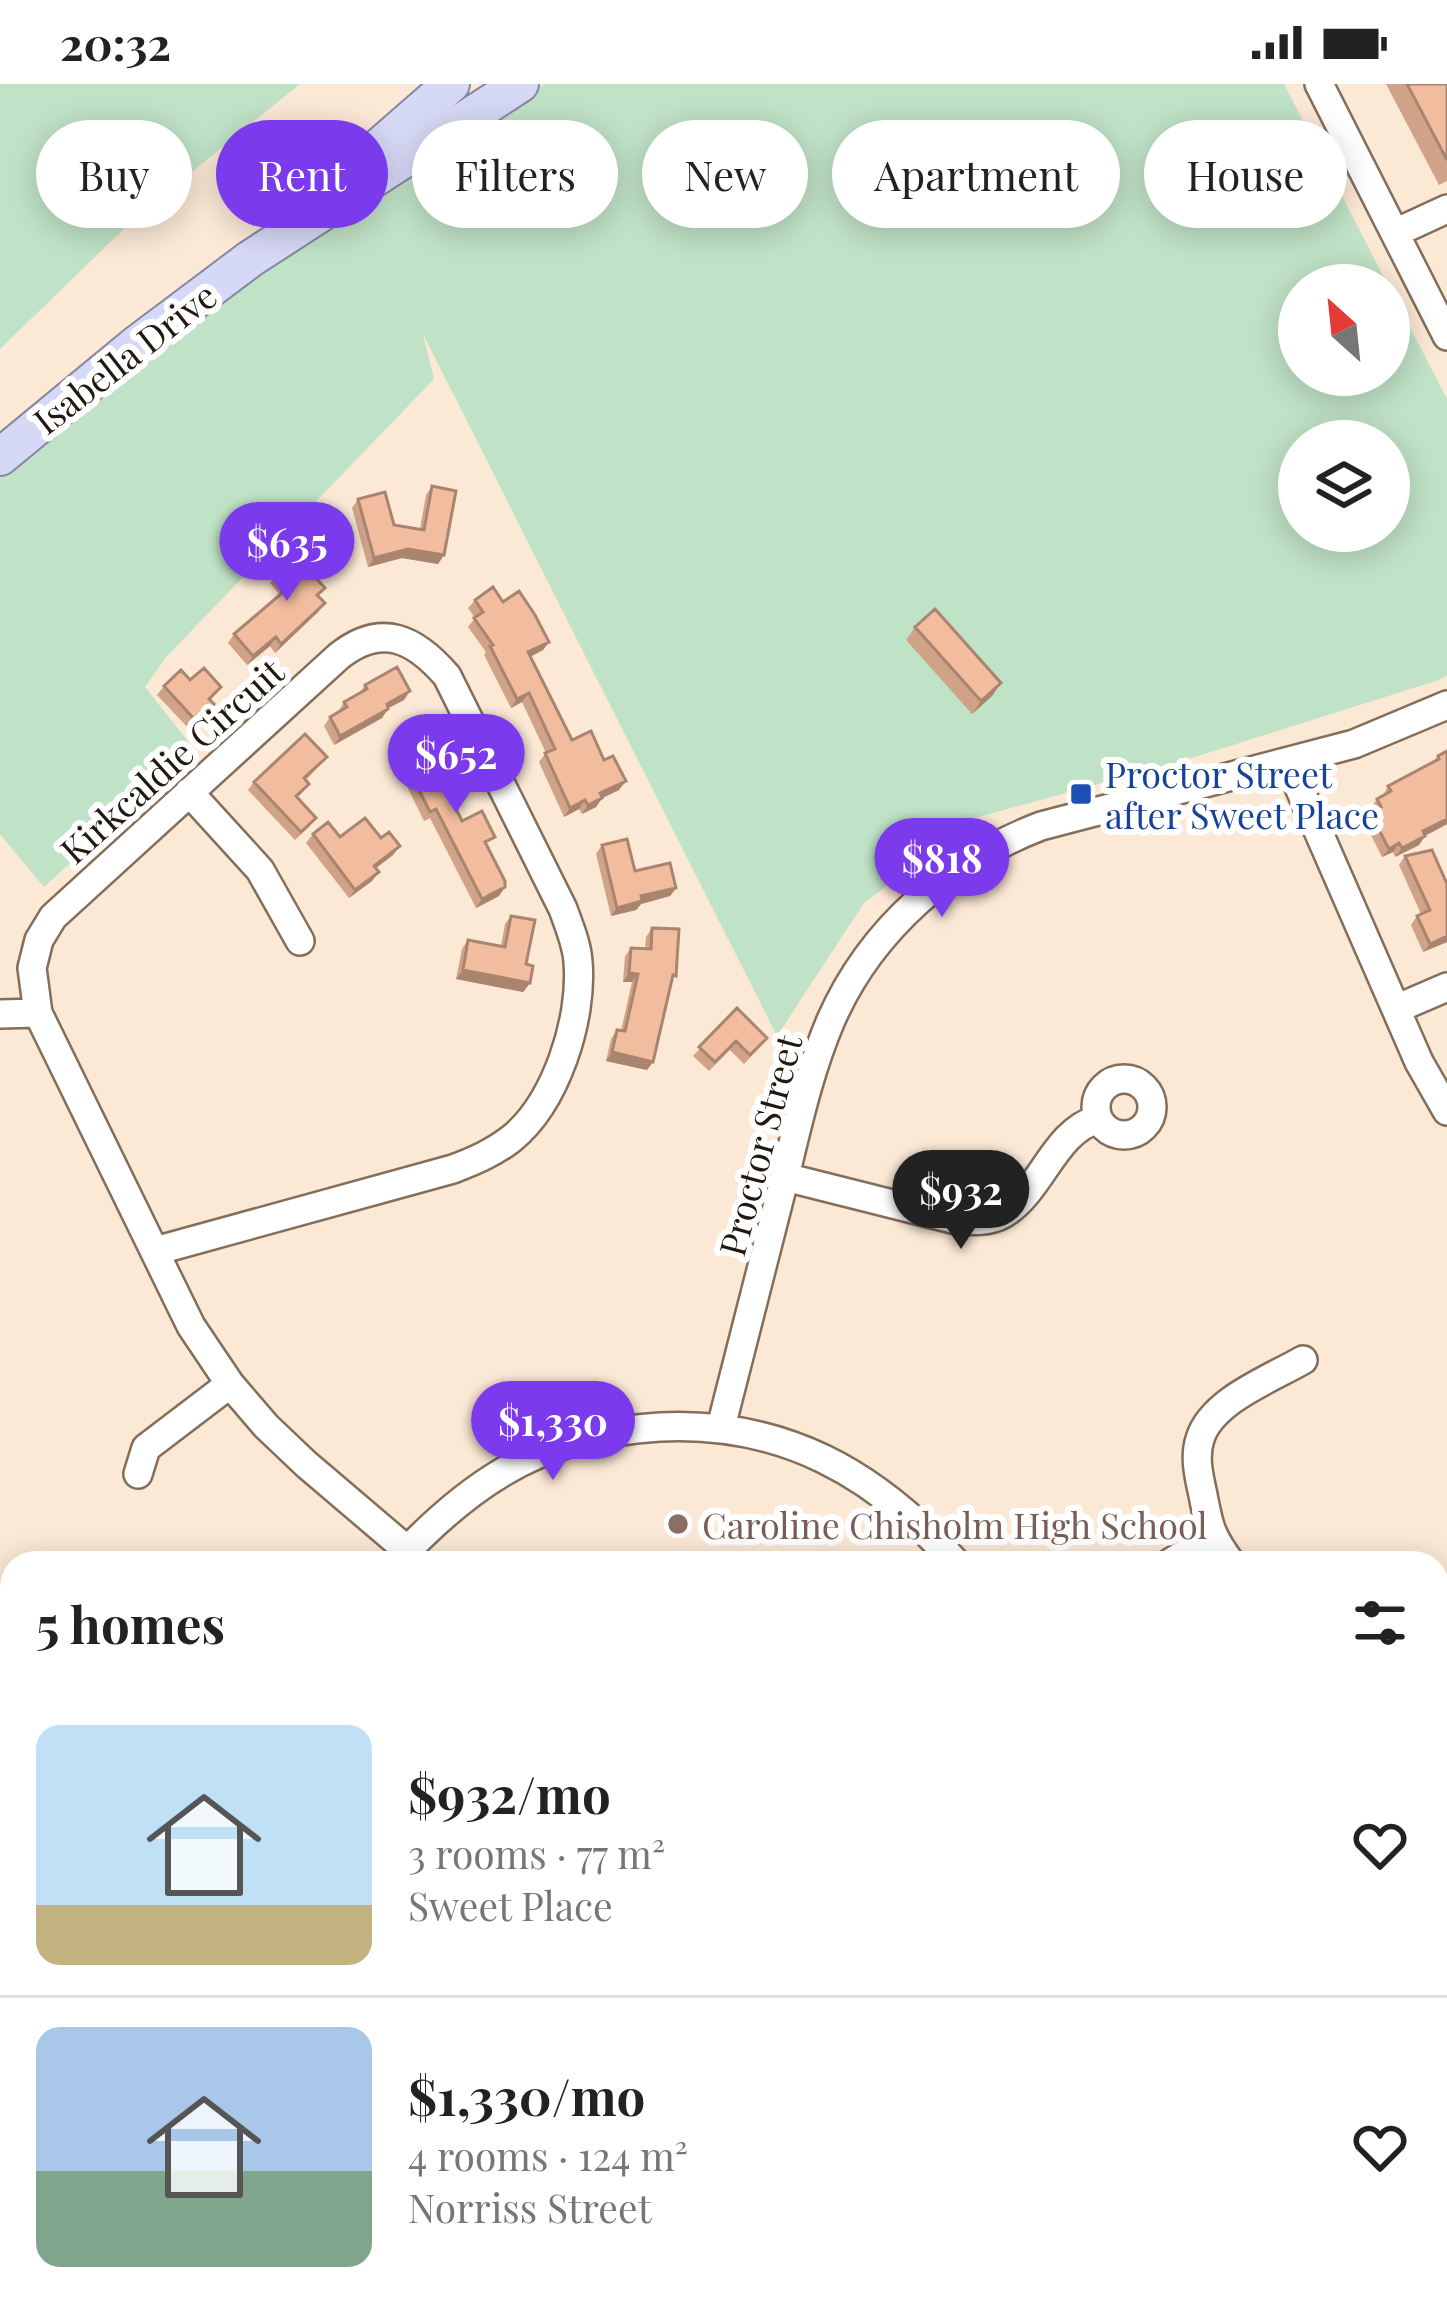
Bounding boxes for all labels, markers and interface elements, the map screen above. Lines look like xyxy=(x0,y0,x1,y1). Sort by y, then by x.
text: 20:32 xyxy=(60,12,171,72)
chip: Buy xyxy=(36,120,192,228)
chip: Rent xyxy=(216,120,388,228)
chip: Filters xyxy=(412,120,618,228)
chip: New xyxy=(642,120,808,228)
chip: Apartment xyxy=(832,120,1120,228)
chip: House xyxy=(1144,120,1347,228)
north arrow xyxy=(1278,264,1410,396)
map controls xyxy=(1278,264,1410,552)
street label: Isabella Drive xyxy=(23,270,225,444)
button: layers xyxy=(1278,420,1410,552)
pin: $635 xyxy=(216,502,358,604)
text: $635 xyxy=(246,515,328,567)
street label: Kirkcaldie Circuit xyxy=(49,646,294,873)
pin: $652 xyxy=(385,714,527,816)
text: $652 xyxy=(415,727,497,779)
place label: Proctor Street after Sweet Place xyxy=(1105,749,1379,838)
marker: Proctor Street after Sweet Place xyxy=(1068,781,1094,807)
pin: $818 xyxy=(871,818,1013,920)
text: $818 xyxy=(901,831,983,883)
street label: Proctor Street xyxy=(706,1028,812,1261)
pin: $932 xyxy=(890,1150,1032,1252)
text: $932 xyxy=(919,1163,1003,1215)
pin: $1,330 xyxy=(455,1381,651,1483)
text: $1,330 xyxy=(498,1394,608,1446)
place label: Caroline Chisholm High School xyxy=(702,1500,1208,1548)
marker: Caroline Chisholm High School xyxy=(665,1511,691,1537)
text: 5 homes xyxy=(36,1589,225,1657)
icon: filters xyxy=(1347,1590,1413,1656)
text: $932/mo xyxy=(408,1759,611,1827)
icon: home xyxy=(132,1773,276,1917)
icon: heart xyxy=(1347,1812,1413,1878)
text: 3 rooms · 77 m² xyxy=(408,1827,665,1879)
text: Sweet Place xyxy=(408,1879,613,1931)
text: $1,330/mo xyxy=(408,2061,645,2129)
icon: home xyxy=(132,2075,276,2219)
icon: heart xyxy=(1347,2114,1413,2180)
text: 4 rooms · 124 m² xyxy=(408,2129,688,2181)
text: Norriss Street xyxy=(408,2181,652,2233)

